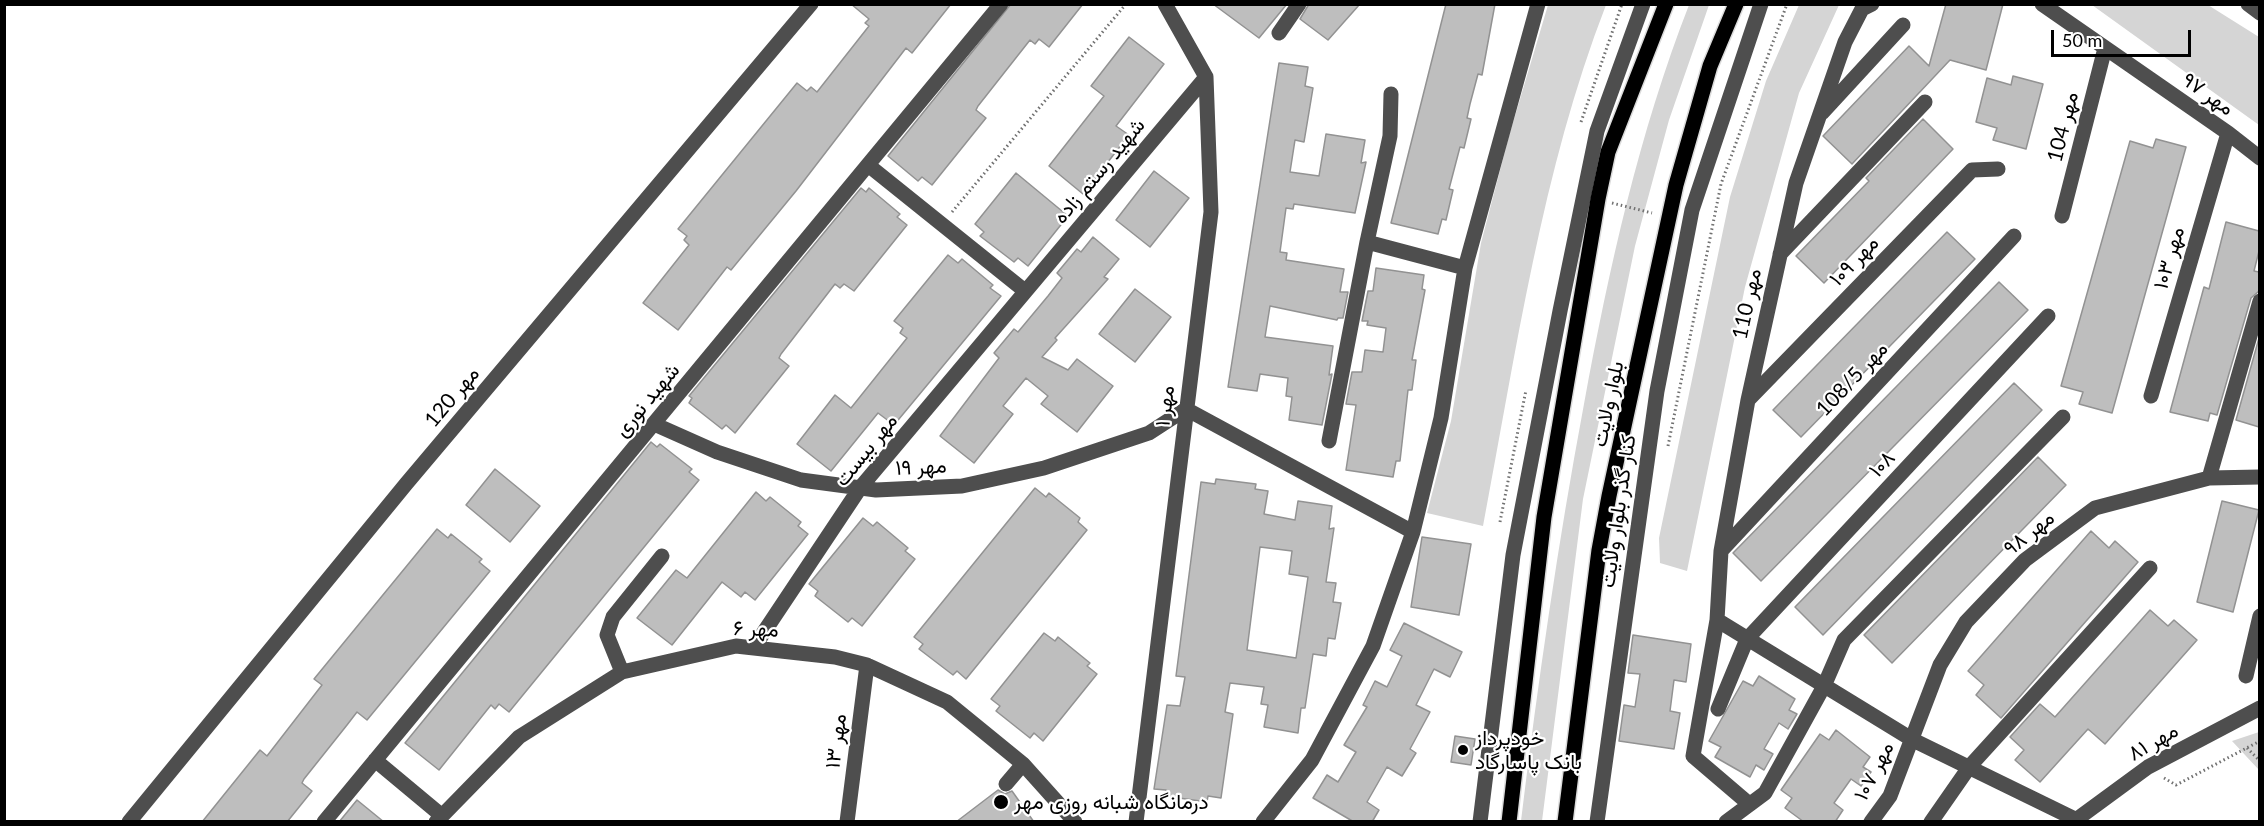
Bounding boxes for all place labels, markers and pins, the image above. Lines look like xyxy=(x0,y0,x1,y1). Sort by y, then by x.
place label: خودپرداز بانک پاسارگاد xyxy=(1475,725,1582,775)
marker: خودپرداز بانک پاسارگاد xyxy=(1456,743,1470,757)
place label: درمانگاه شبانه روزی مهر xyxy=(1014,789,1209,815)
marker: درمانگاه شبانه روزی مهر xyxy=(992,793,1010,811)

